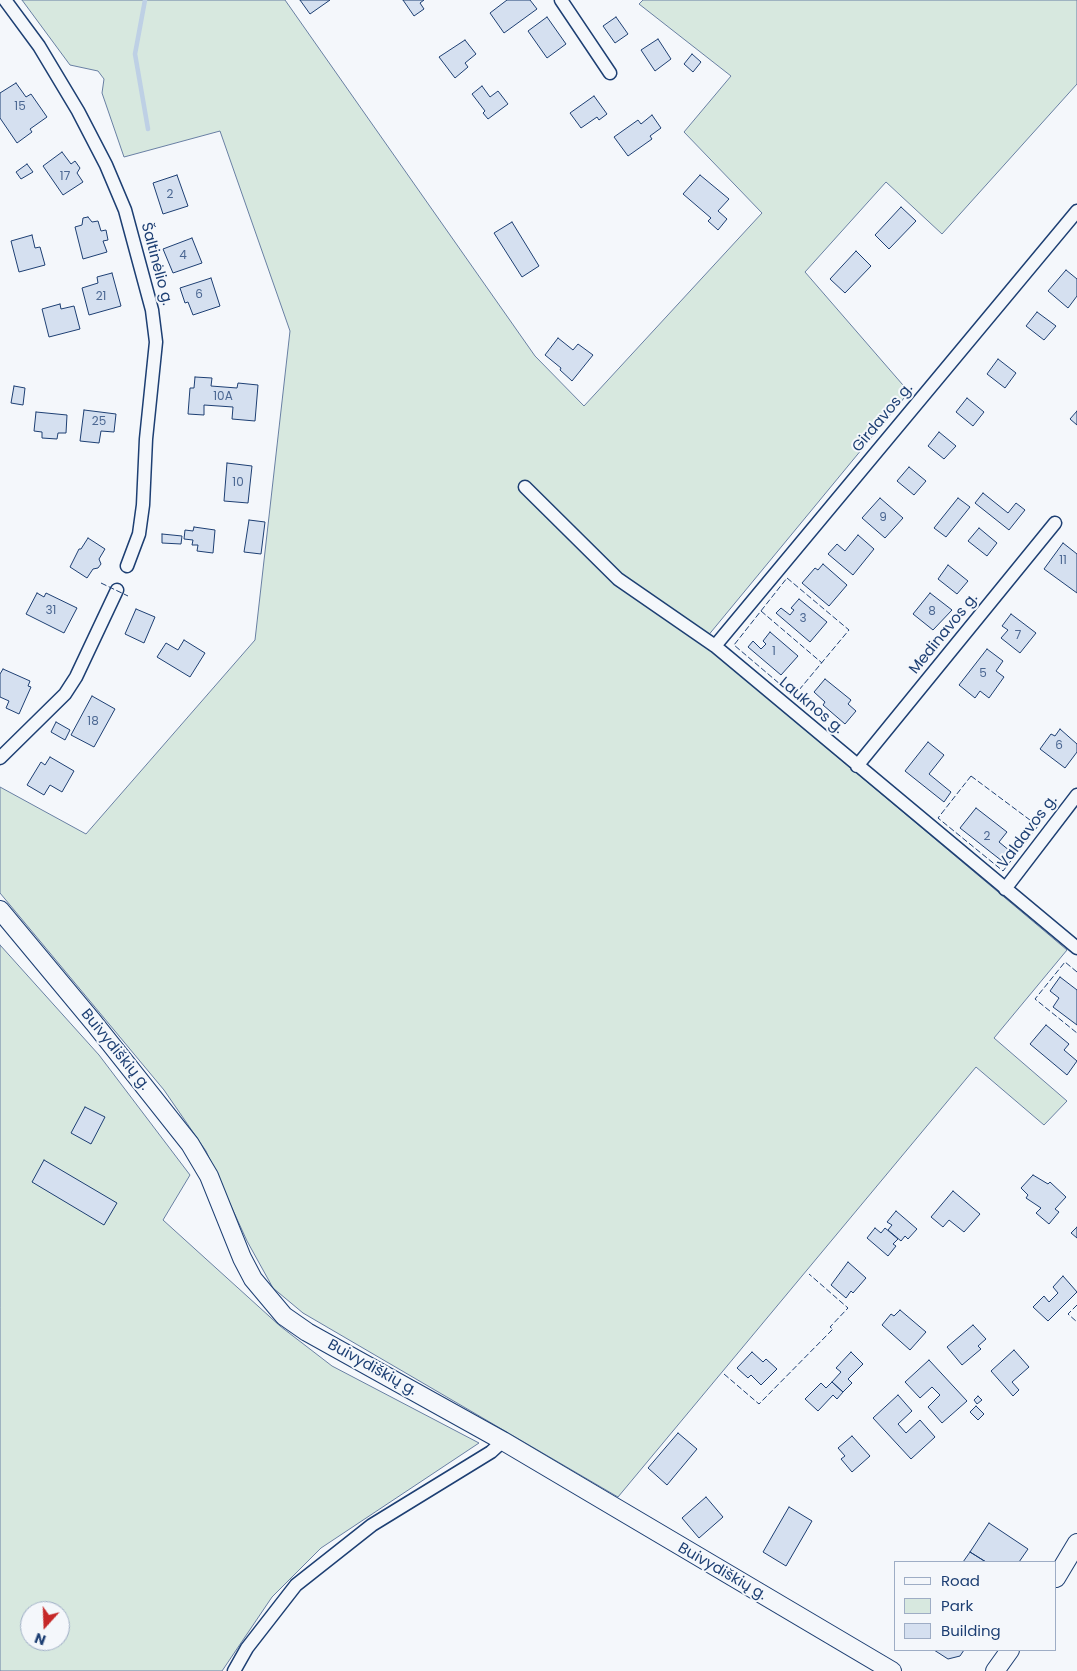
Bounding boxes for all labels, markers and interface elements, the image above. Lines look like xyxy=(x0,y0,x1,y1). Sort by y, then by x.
house number: 15 xyxy=(14,100,26,114)
house number: 17 xyxy=(60,170,70,184)
house number: 2 xyxy=(167,188,173,202)
street label: Šaltinėlio g. xyxy=(136,221,176,307)
house number: 4 xyxy=(179,249,187,263)
house number: 6 xyxy=(195,288,203,302)
house number: 21 xyxy=(96,290,106,304)
street label: Girdavos g. xyxy=(849,380,917,456)
house number: 10A xyxy=(213,390,233,404)
house number: 25 xyxy=(92,415,106,429)
house number: 10 xyxy=(232,476,244,490)
house number: 9 xyxy=(879,511,887,525)
house number: 11 xyxy=(1059,554,1067,568)
street label: Medinavos g. xyxy=(906,590,982,678)
house number: 31 xyxy=(46,604,56,618)
house number: 8 xyxy=(928,605,936,619)
house number: 3 xyxy=(799,612,807,626)
house number: 7 xyxy=(1015,629,1021,643)
house number: 1 xyxy=(772,645,776,659)
house number: 5 xyxy=(979,667,987,681)
street label: Lauknos g. xyxy=(775,674,847,738)
house number: 18 xyxy=(87,715,99,729)
house number: 6 xyxy=(1055,739,1063,753)
street label: Valdavos g. xyxy=(995,792,1061,872)
house number: 2 xyxy=(984,830,990,844)
street label: Buivydiškių g. xyxy=(77,1006,153,1094)
street label: Buivydiškių g. xyxy=(324,1336,420,1400)
street label: Buivydiškių g. xyxy=(674,1539,770,1605)
legend xyxy=(894,1561,1057,1651)
text: Road xyxy=(941,1570,980,1591)
text: Park xyxy=(941,1595,973,1616)
north arrow xyxy=(20,1601,70,1651)
text: Building xyxy=(941,1620,1001,1641)
text: N xyxy=(32,1628,49,1650)

